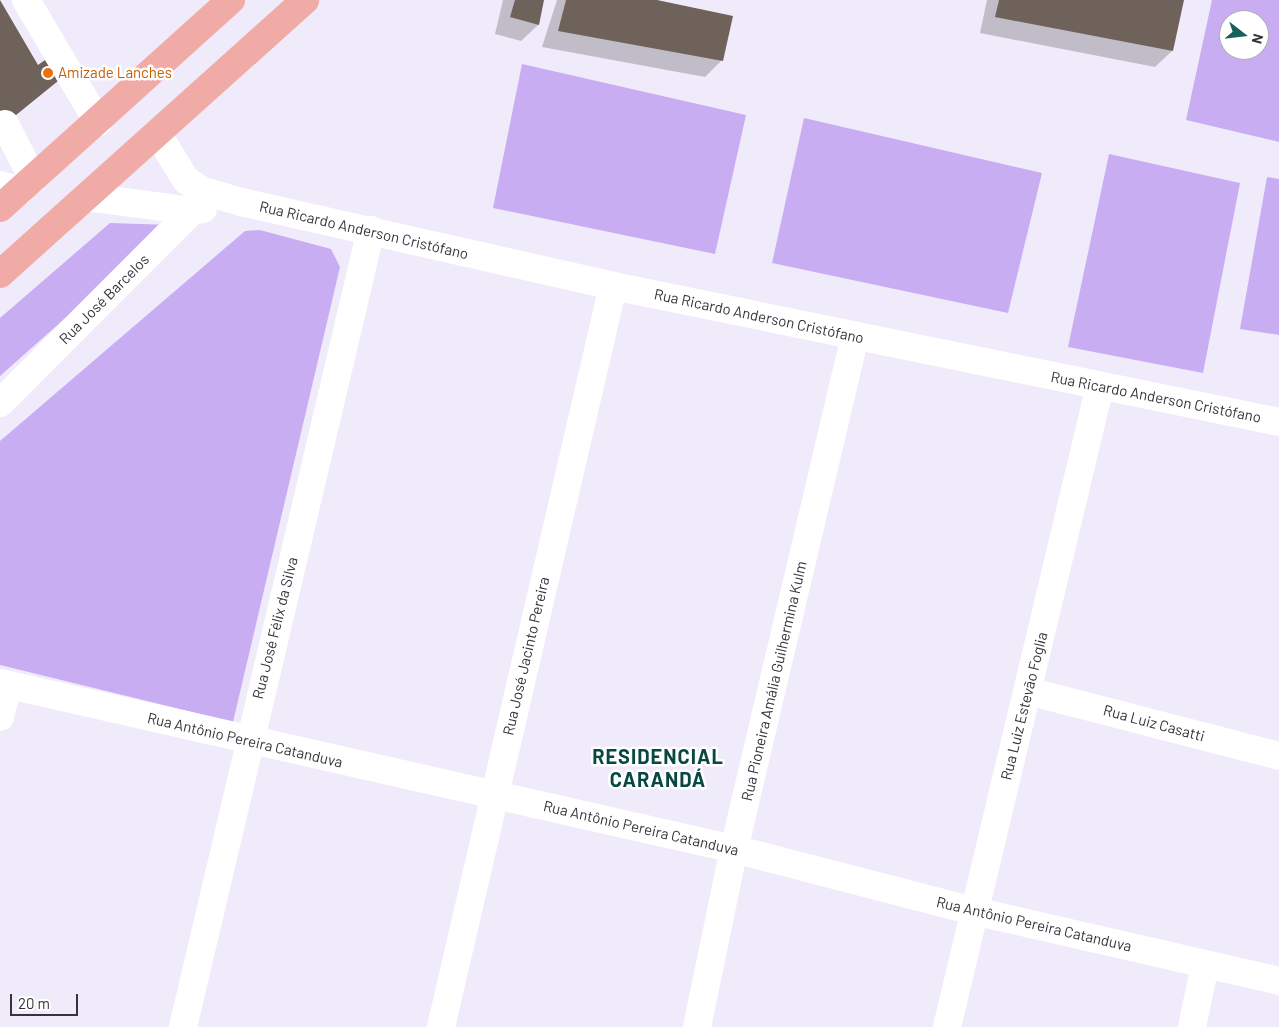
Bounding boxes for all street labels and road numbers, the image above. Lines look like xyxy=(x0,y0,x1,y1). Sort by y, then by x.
street label: Rua Ricardo Anderson Cristófano xyxy=(258,197,470,263)
street label: Rua José Barcelos xyxy=(55,250,153,348)
street label: Rua Ricardo Anderson Cristófano xyxy=(653,285,865,347)
street label: Rua Ricardo Anderson Cristófano xyxy=(1049,368,1263,426)
street label: Rua José Félix da Silva xyxy=(249,555,301,701)
street label: Rua Pioneira Amália Guilhermina Kulm xyxy=(738,559,810,803)
street label: Rua José Jacinto Pereira xyxy=(499,575,553,737)
street label: Rua Luiz Estevão Foglia xyxy=(997,630,1051,782)
street label: Rua Luiz Casatti xyxy=(1101,701,1207,745)
street label: Rua Antônio Pereira Catanduva xyxy=(146,709,344,771)
street label: Rua Antônio Pereira Catanduva xyxy=(542,797,740,859)
street label: Rua Antônio Pereira Catanduva xyxy=(935,893,1133,955)

